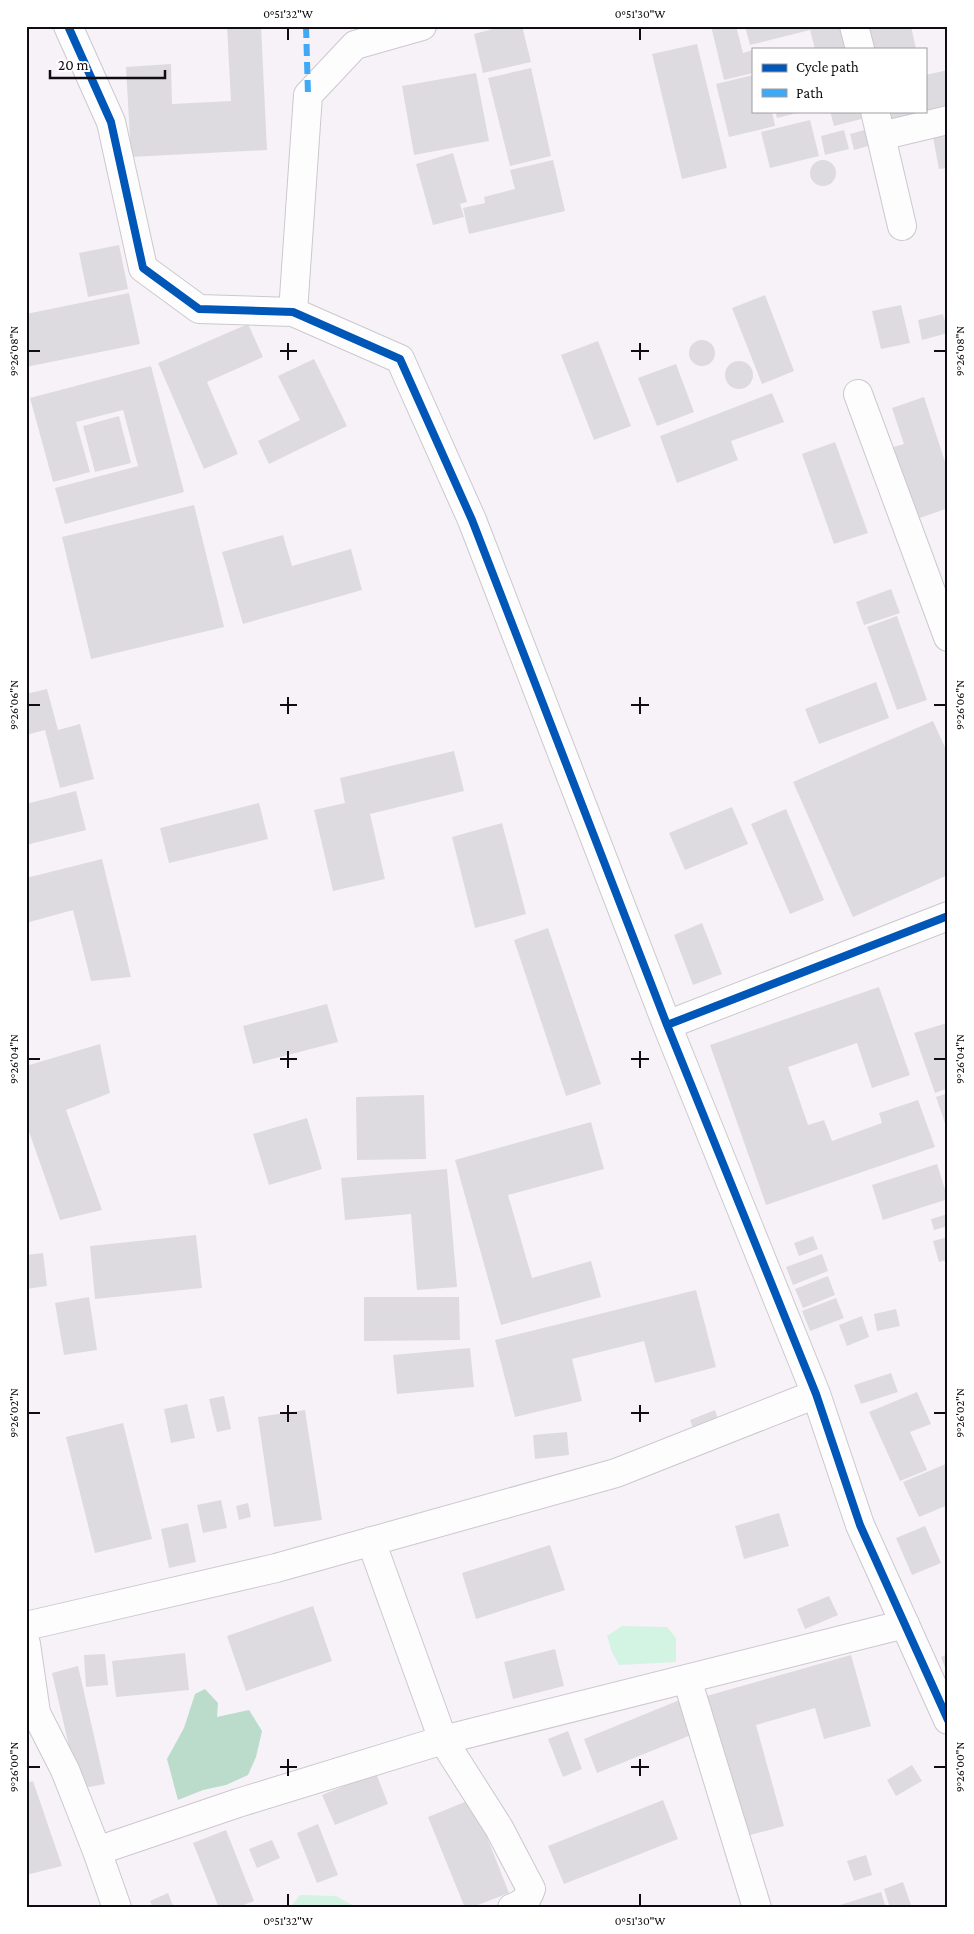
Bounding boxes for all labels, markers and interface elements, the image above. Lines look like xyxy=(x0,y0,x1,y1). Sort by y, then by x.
text: 0°51'32"W xyxy=(263,7,313,21)
text: 0°51'30"W xyxy=(615,7,665,21)
scale bar xyxy=(50,48,165,80)
legend xyxy=(752,48,926,112)
text: 20 m xyxy=(58,57,89,73)
text: Cycle path xyxy=(796,59,859,76)
text: Path xyxy=(796,85,823,101)
text: 9°26'08"N xyxy=(7,326,21,376)
text: 9°26'08"N xyxy=(953,326,967,376)
text: 9°26'06"N xyxy=(7,680,21,730)
text: 9°26'06"N xyxy=(953,680,967,730)
text: 9°26'04"N xyxy=(7,1034,21,1084)
text: 9°26'04"N xyxy=(953,1034,967,1084)
text: 9°26'02"N xyxy=(7,1388,21,1438)
text: 9°26'02"N xyxy=(953,1388,967,1438)
text: 9°26'00"N xyxy=(7,1742,21,1792)
text: 9°26'00"N xyxy=(953,1742,967,1792)
text: 0°51'32"W xyxy=(263,1914,313,1928)
text: 0°51'30"W xyxy=(615,1914,665,1928)

